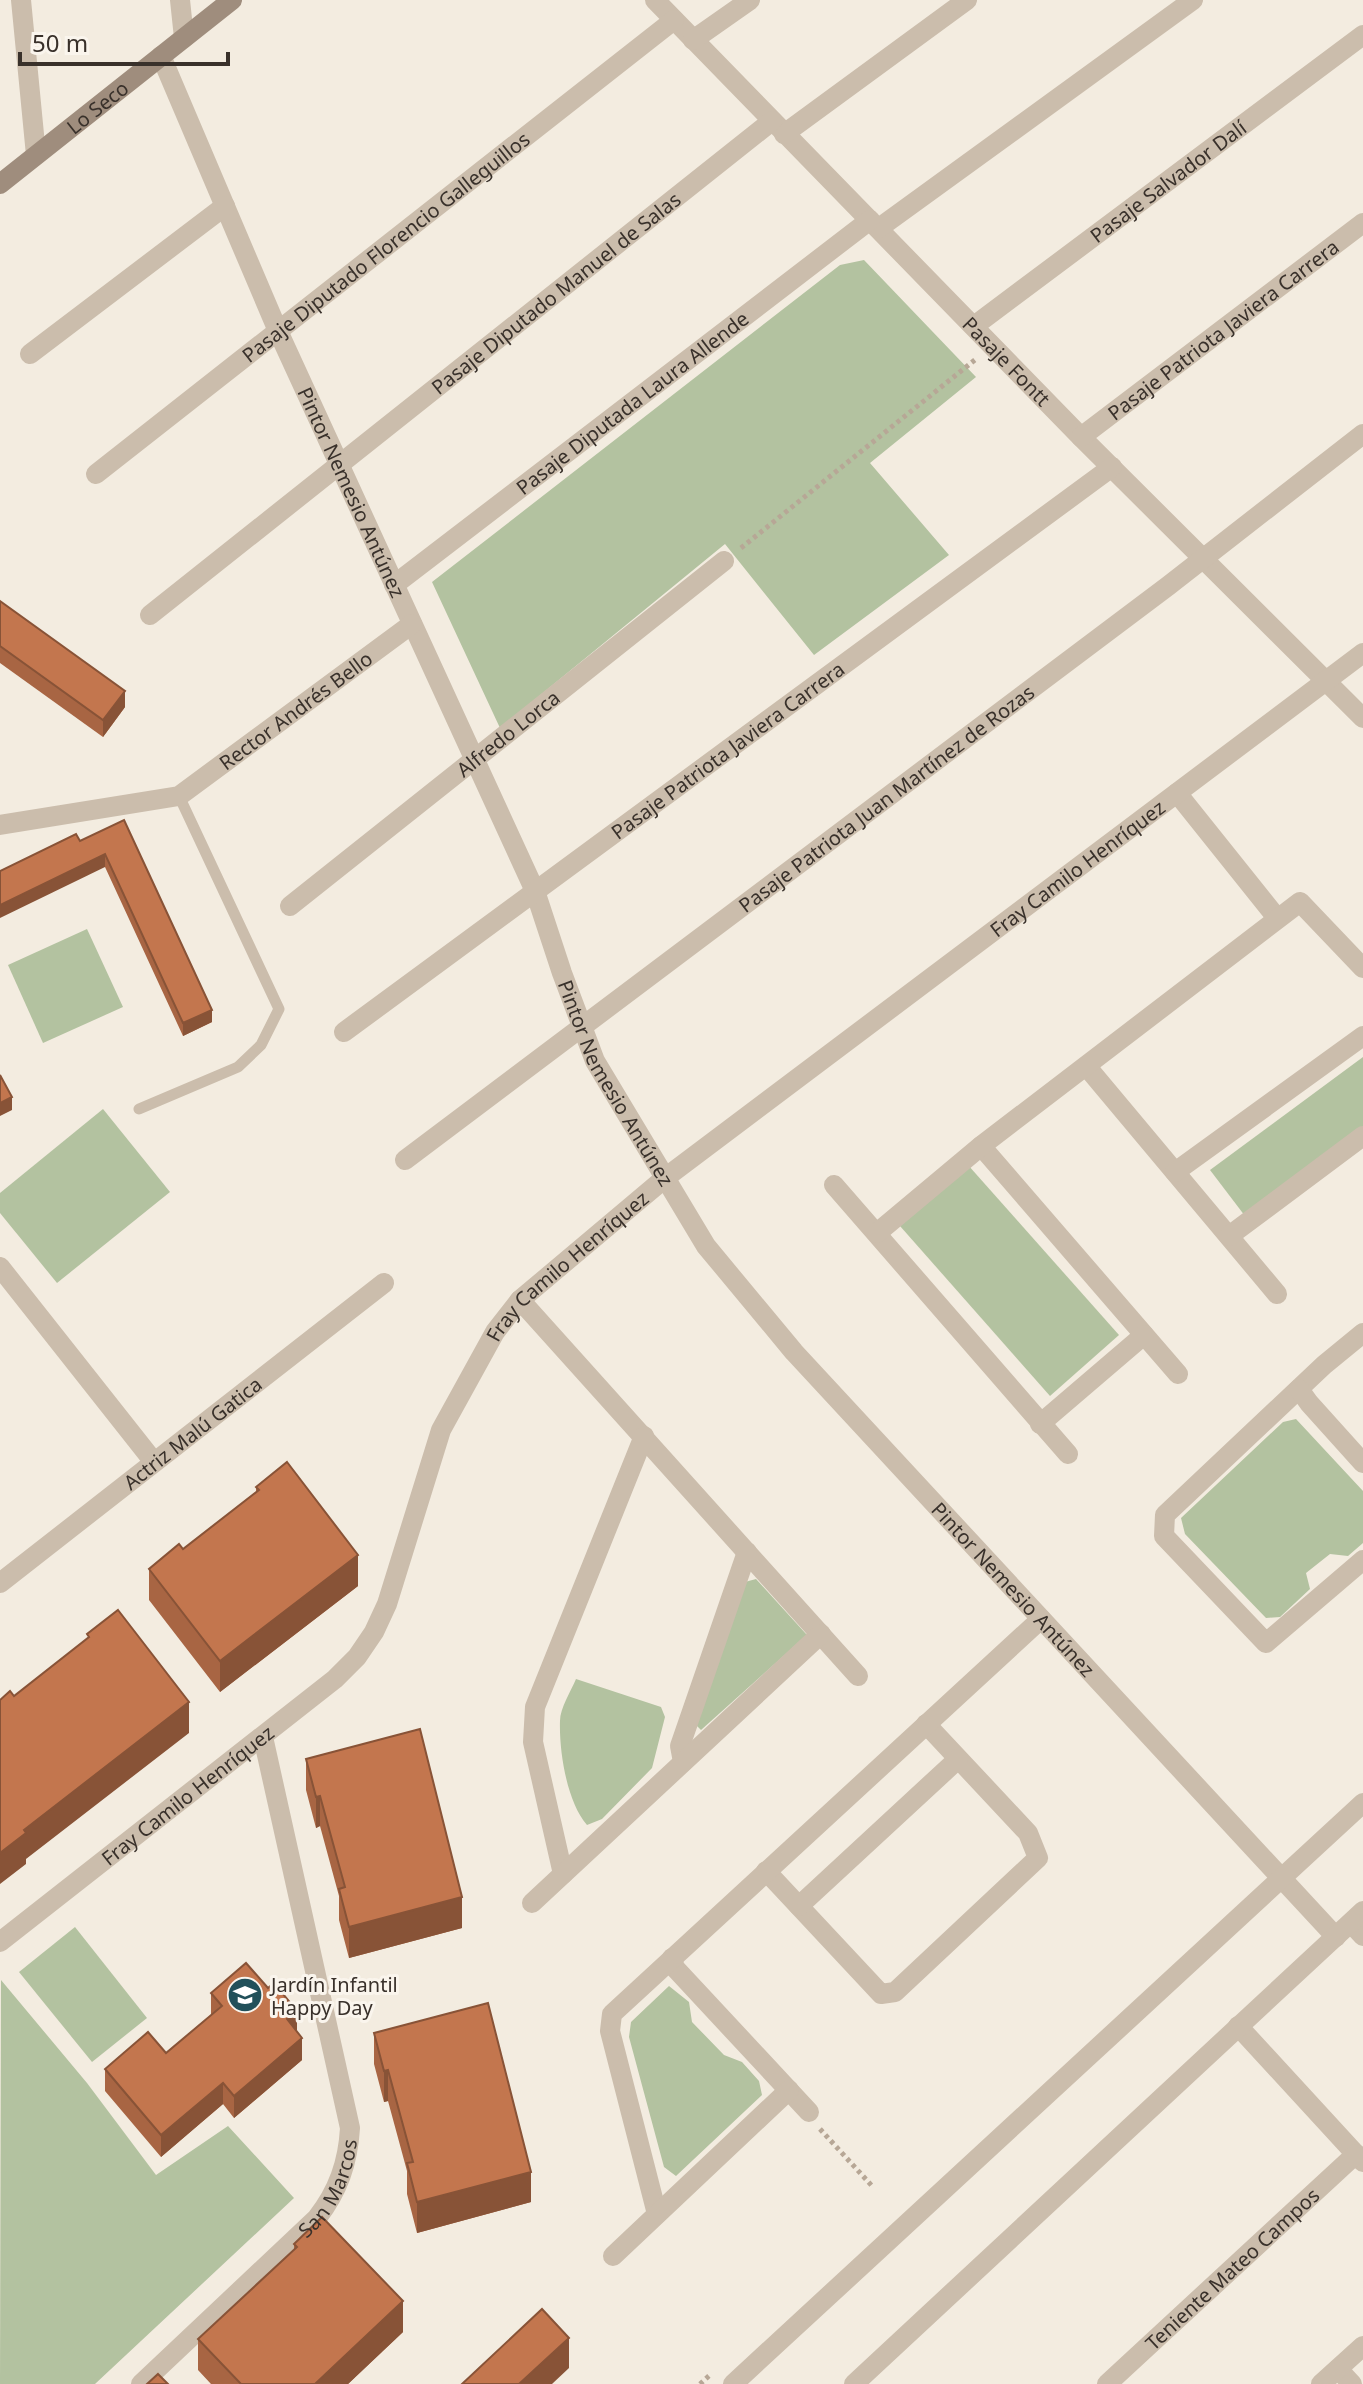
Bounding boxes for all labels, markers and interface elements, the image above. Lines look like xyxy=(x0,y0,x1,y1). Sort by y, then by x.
scale bar xyxy=(20,16,228,66)
text: 50 m xyxy=(32,26,88,59)
street label: Lo Seco xyxy=(61,74,134,140)
street label: Pasaje Salvador Dalí xyxy=(1084,113,1252,248)
street label: Pasaje Diputado Florencio Galleguillos xyxy=(236,125,535,368)
street label: Pasaje Diputado Manuel de Salas xyxy=(425,186,686,400)
street label: Pasaje Patriota Javiera Carrera xyxy=(1102,233,1344,426)
street label: Pasaje Diputada Laura Allende xyxy=(510,305,754,500)
street label: Pasaje Fontt xyxy=(957,310,1057,412)
street label: Pintor Nemesio Antúnez xyxy=(292,382,412,602)
street label: Rector Andrés Bello xyxy=(213,644,378,776)
street label: Pasaje Patriota Javiera Carrera xyxy=(605,655,850,845)
street label: Pasaje Patriota Juan Martínez de Rozas xyxy=(733,678,1040,918)
street label: Alfredo Lorca xyxy=(450,684,565,782)
street label: Fray Camilo Henríquez xyxy=(984,793,1170,943)
street label: Pintor Nemesio Antúnez xyxy=(552,976,680,1191)
street label: Fray Camilo Henríquez xyxy=(479,1185,654,1346)
street label: Actriz Malú Gatica xyxy=(117,1370,267,1495)
street label: Pintor Nemesio Antúnez xyxy=(926,1496,1101,1682)
street label: Fray Camilo Henríquez xyxy=(95,1719,279,1871)
place label: Jardín Infantil Happy Day xyxy=(269,1971,398,2021)
school or university icon: Jardín Infantil Happy Day xyxy=(226,1976,264,2014)
street label: San Marcos xyxy=(292,2137,362,2243)
street label: Teniente Mateo Campos xyxy=(1139,2181,1325,2356)

